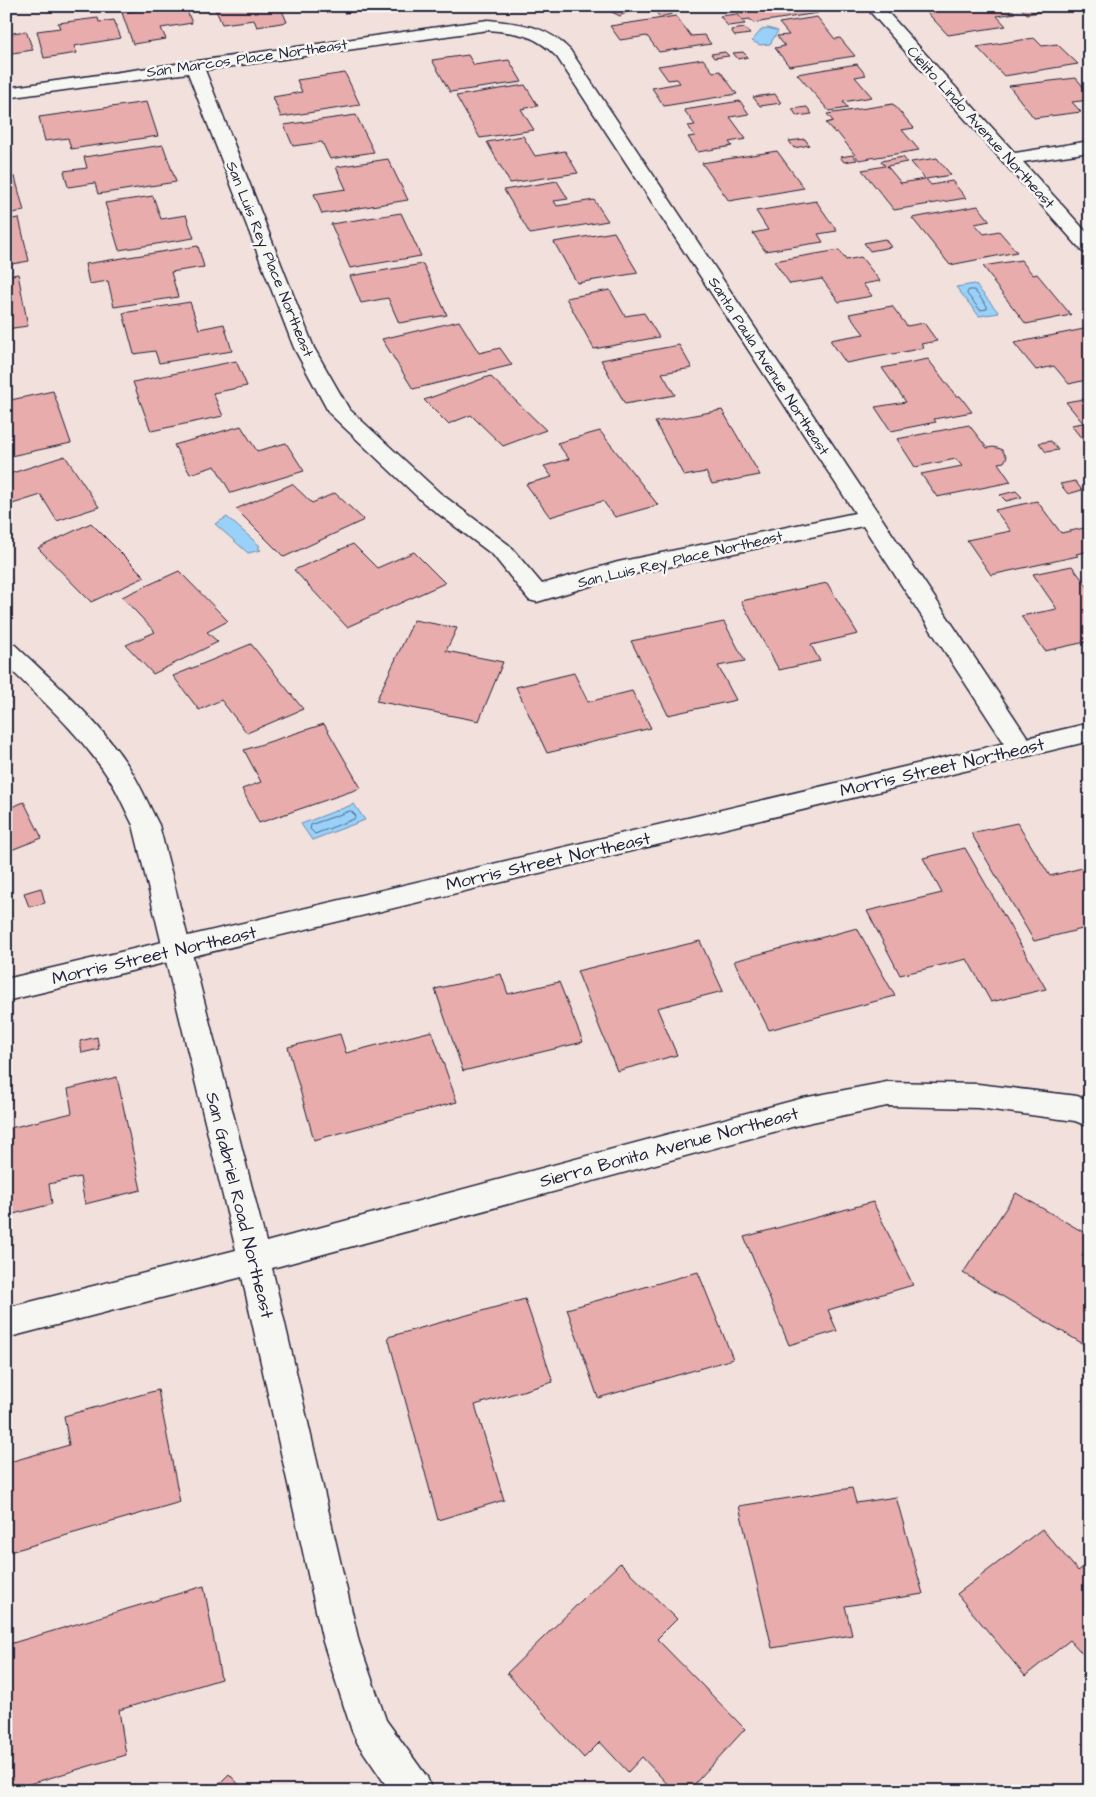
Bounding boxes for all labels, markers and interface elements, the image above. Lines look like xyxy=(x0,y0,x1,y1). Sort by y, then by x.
street label: San Marcos Place Northeast xyxy=(145,34,349,83)
street label: Cielito Lindo Avenue Northeast xyxy=(902,41,1059,213)
street label: San Luis Rey Place Northeast xyxy=(220,158,319,361)
street label: Santa Paula Avenue Northeast xyxy=(703,273,834,460)
street label: San Luis Rey Place Northeast xyxy=(576,526,785,594)
street label: Morris Street Northeast xyxy=(837,732,1048,803)
street label: Morris Street Northeast xyxy=(443,826,654,897)
street label: Morris Street Northeast xyxy=(49,920,260,991)
street label: San Gabriel Road Northeast xyxy=(199,1089,280,1322)
street label: Sierra Bonita Avenue Northeast xyxy=(537,1101,802,1194)

